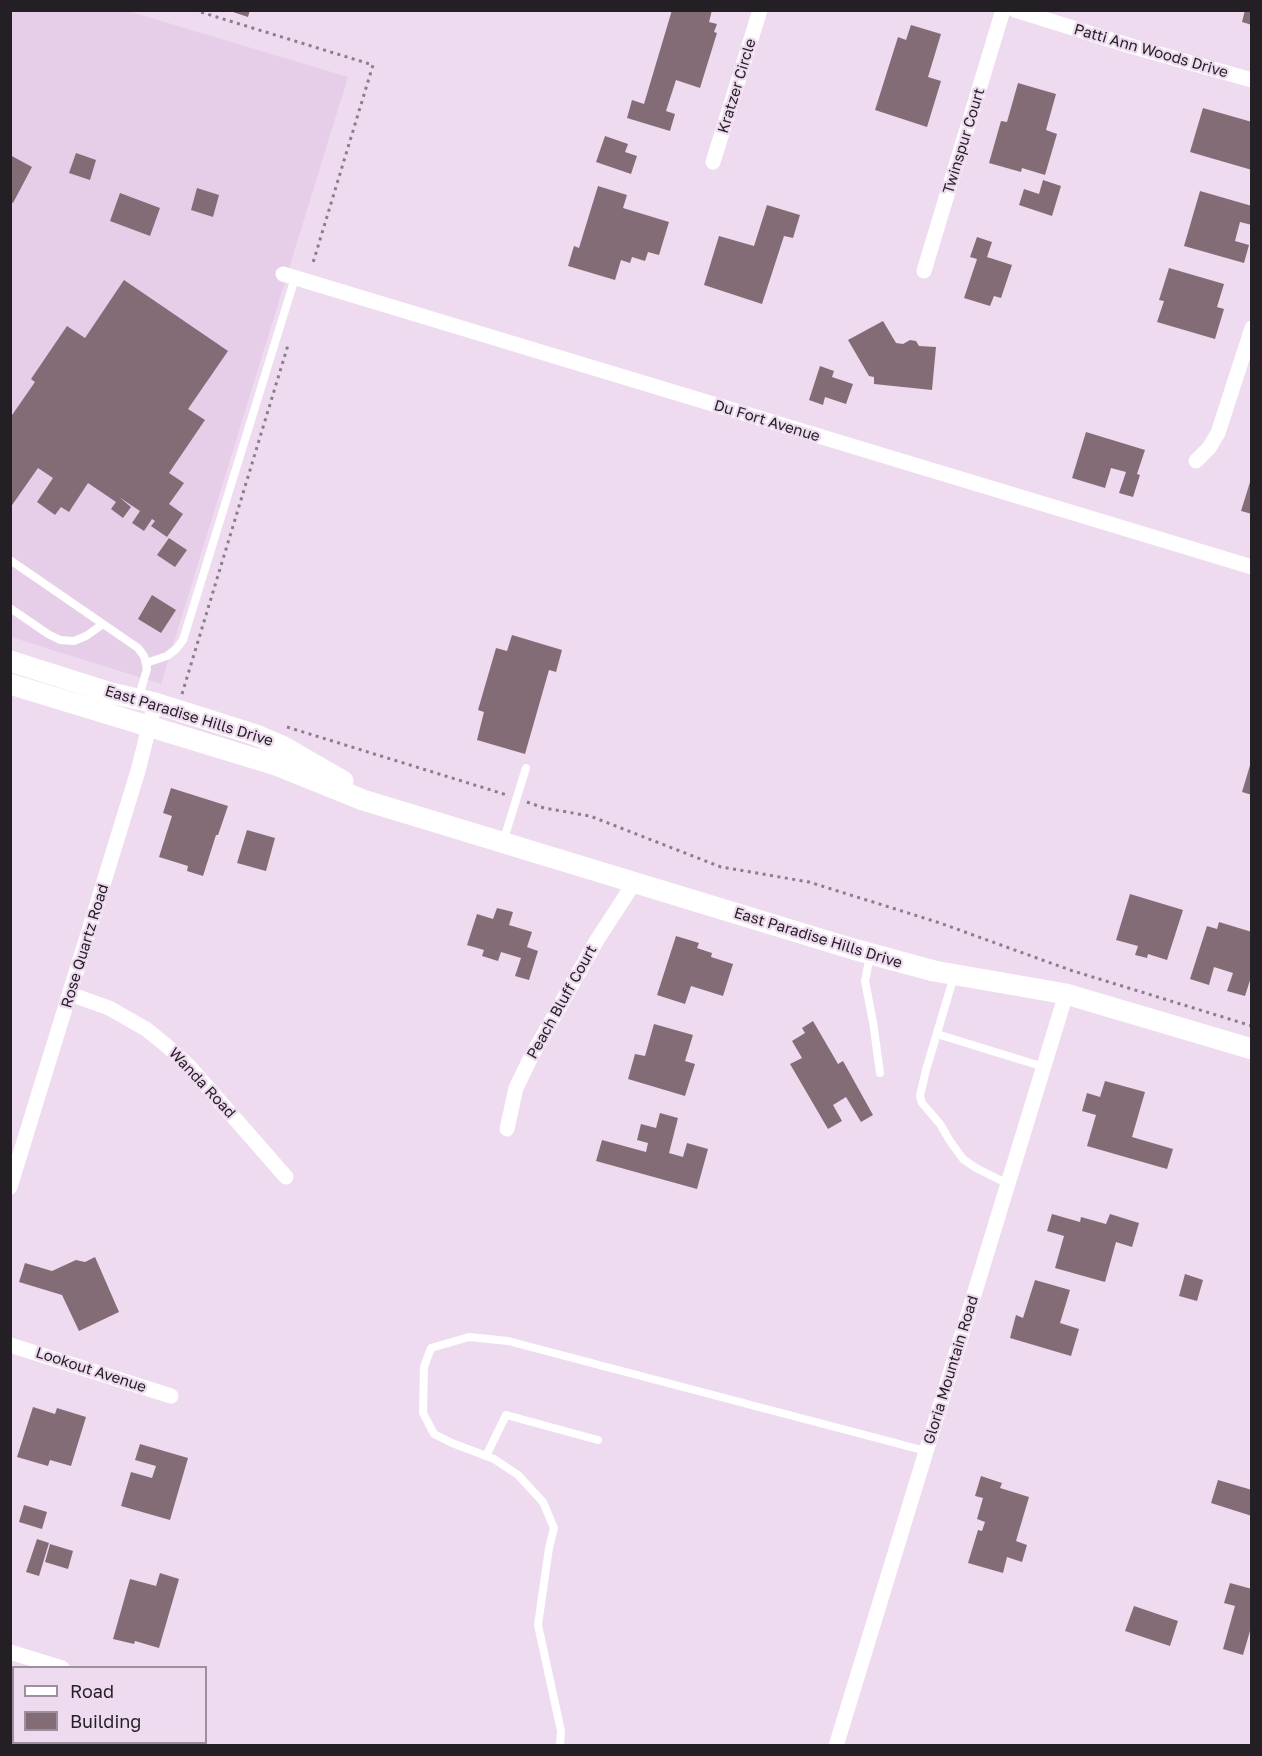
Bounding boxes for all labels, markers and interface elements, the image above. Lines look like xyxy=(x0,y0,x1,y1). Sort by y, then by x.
street label: Patti Ann Woods Drive xyxy=(1072,20,1230,82)
street label: Kratzer Circle xyxy=(714,36,760,136)
street label: Twinspur Court xyxy=(939,86,989,196)
street label: Du Fort Avenue xyxy=(712,396,822,446)
street label: East Paradise Hills Drive xyxy=(103,682,275,750)
street label: Rose Quartz Road xyxy=(58,882,112,1010)
street label: East Paradise Hills Drive xyxy=(732,904,904,972)
street label: Peach Bluff Court xyxy=(523,942,601,1062)
street label: Wanda Road xyxy=(165,1044,239,1122)
street label: Gloria Mountain Road xyxy=(920,1293,982,1447)
street label: Lookout Avenue xyxy=(33,1344,149,1396)
legend xyxy=(12,1666,207,1744)
text: Road xyxy=(70,1680,114,1702)
text: Building xyxy=(70,1710,141,1732)

